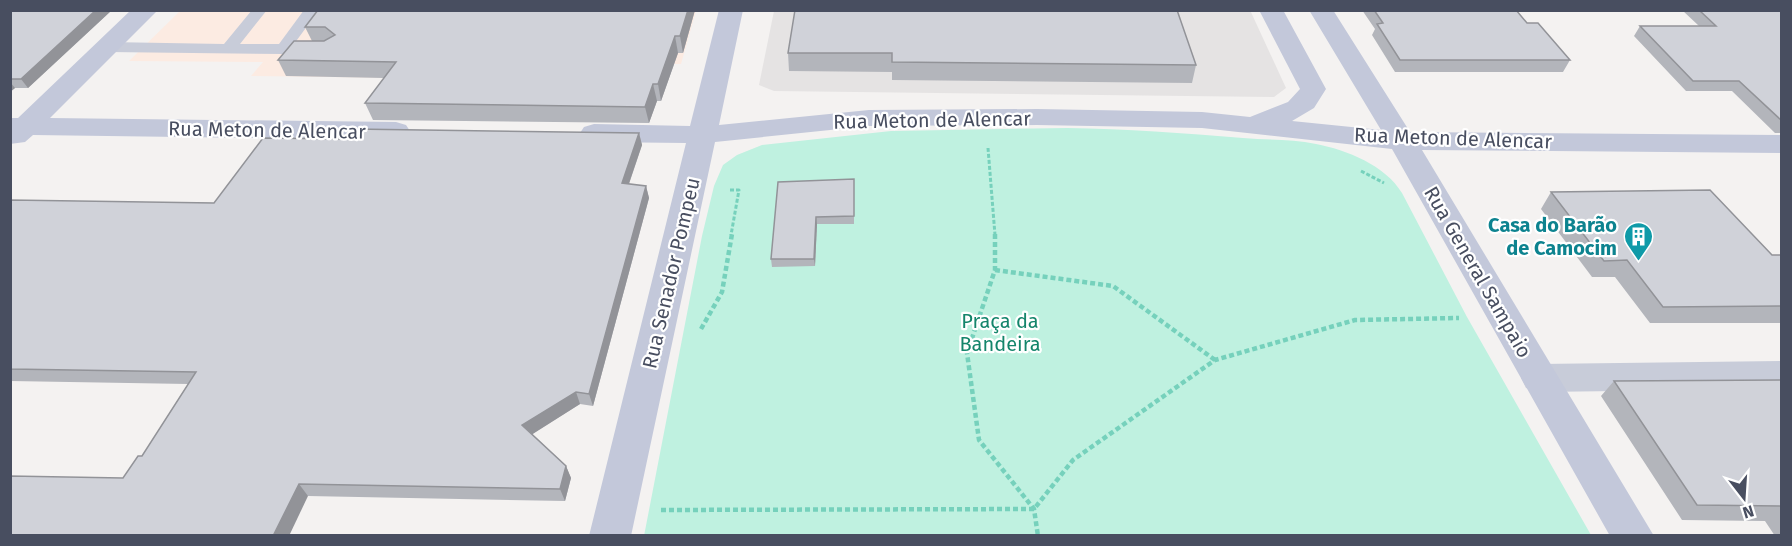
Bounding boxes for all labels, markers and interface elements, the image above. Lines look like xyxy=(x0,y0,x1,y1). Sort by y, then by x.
street label: Rua Meton de Alencar xyxy=(833,106,1031,134)
street label: Rua Meton de Alencar xyxy=(168,116,366,144)
street label: Rua Meton de Alencar xyxy=(1354,123,1553,153)
street label: Rua Senador Pompeu xyxy=(637,175,705,371)
street label: Rua General Sampaio xyxy=(1419,182,1537,362)
place label: Casa do Barão de Camocim xyxy=(1488,213,1617,260)
building icon: Casa do Barão de Camocim xyxy=(1622,220,1654,262)
park label: Praça da Bandeira xyxy=(959,309,1041,356)
north arrow xyxy=(1714,468,1774,528)
text: N xyxy=(1740,501,1756,523)

